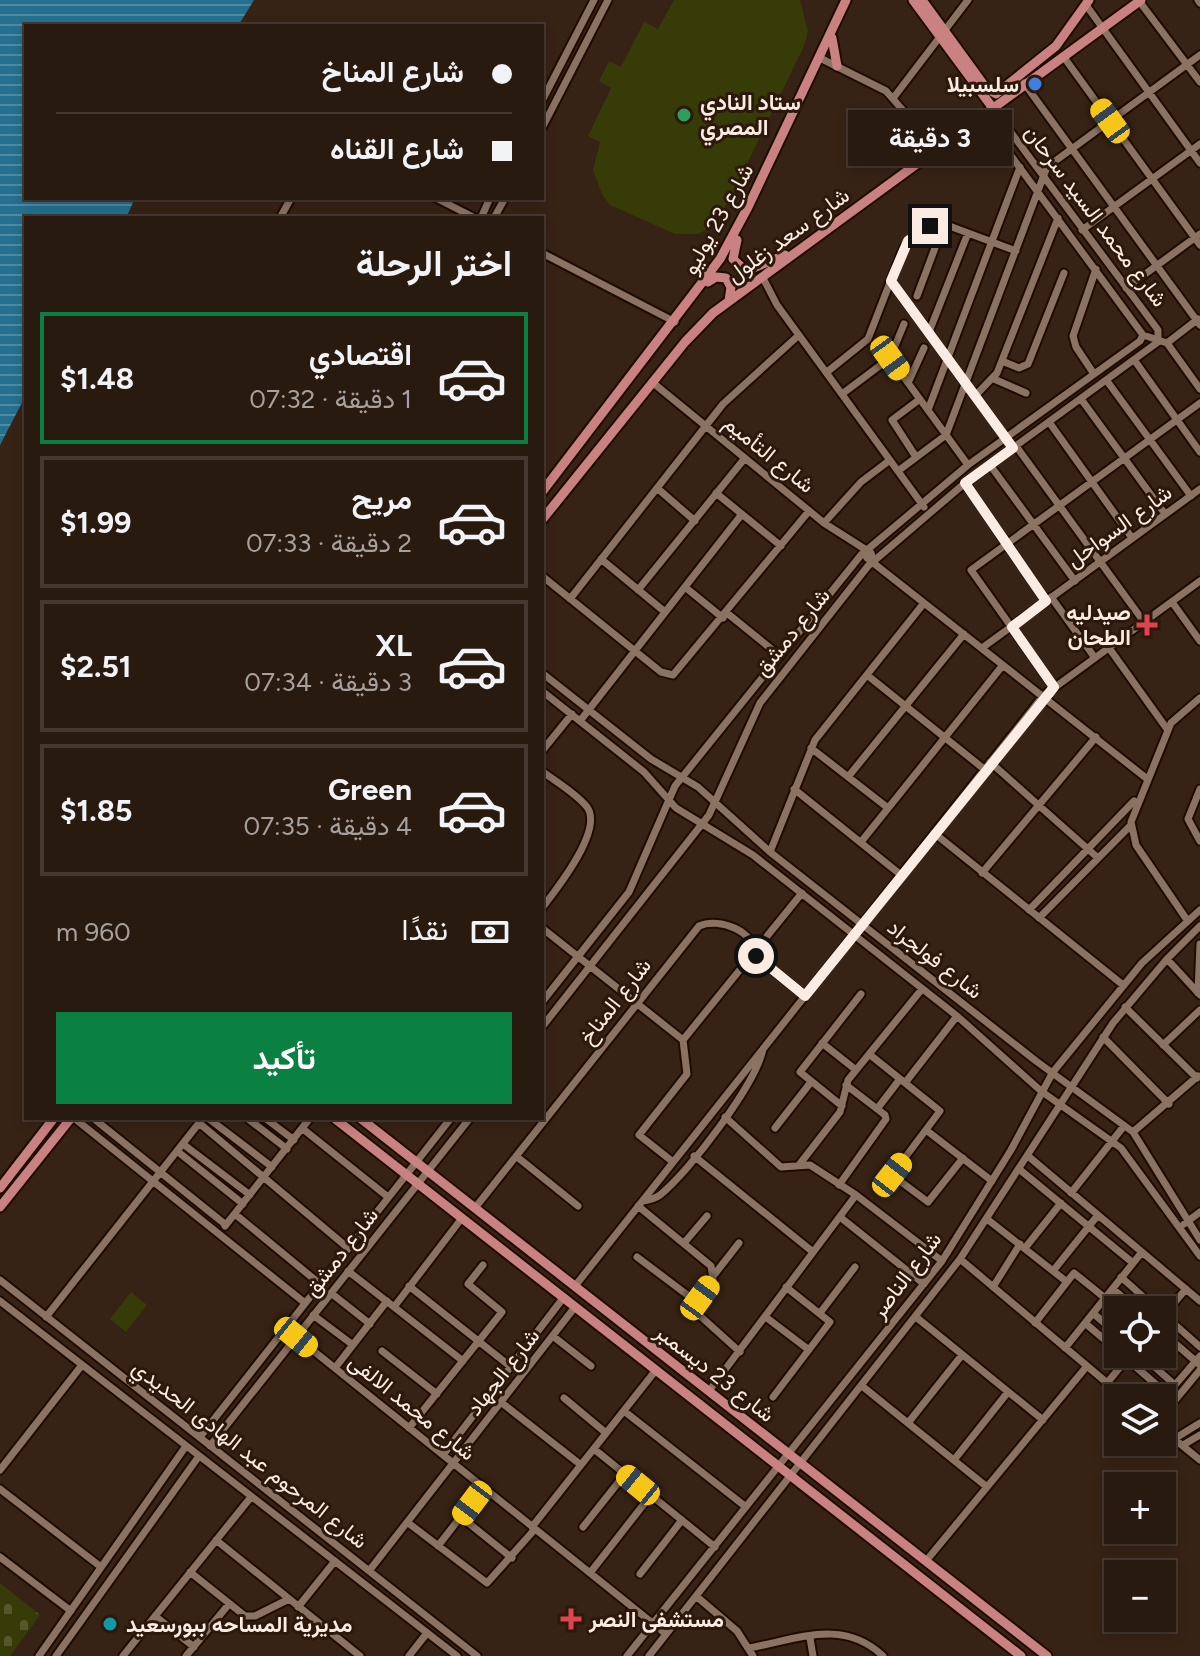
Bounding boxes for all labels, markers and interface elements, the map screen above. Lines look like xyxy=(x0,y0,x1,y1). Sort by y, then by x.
text: شارع المناخ xyxy=(322,53,464,90)
place label: سلسبيلا xyxy=(947,71,1019,98)
marker: سلسبيلا xyxy=(1026,75,1044,93)
place label: ستاد النادي المصري xyxy=(700,89,801,146)
car xyxy=(1086,95,1134,147)
marker: ستاد النادي المصري xyxy=(675,106,693,124)
callout: 3 دقيقة xyxy=(848,110,1012,166)
street label: شارع محمد السيد سرحان xyxy=(1018,120,1173,313)
text: 3 دقيقة xyxy=(889,122,971,154)
text: شارع القناه xyxy=(330,130,464,167)
street label: شارع 23 يوليو xyxy=(676,159,760,280)
street label: شارع سعد زغلول xyxy=(721,181,855,289)
route end xyxy=(912,208,948,244)
text: اختر الرحلة xyxy=(356,242,512,285)
car xyxy=(866,332,914,384)
text: اقتصادي xyxy=(309,336,412,373)
icon: car xyxy=(436,342,508,414)
text: $1.48 xyxy=(60,360,134,397)
text: 1 دقيقة · 07:32 xyxy=(249,383,412,415)
street label: شارع التأميم xyxy=(718,409,820,500)
street label: شارع السواحل xyxy=(1061,479,1178,574)
text: مريح xyxy=(352,480,412,517)
icon: car xyxy=(436,486,508,558)
text: $1.99 xyxy=(60,504,132,541)
text: 2 دقيقة · 07:33 xyxy=(246,527,412,559)
street label: شارع دمشق xyxy=(748,582,837,682)
place label: صيدليه الطحان xyxy=(1066,599,1131,651)
marker: صيدليه الطحان xyxy=(1138,616,1156,634)
text: XL xyxy=(376,627,412,664)
icon: car xyxy=(436,630,508,702)
text: $2.51 xyxy=(60,648,132,685)
text: 3 دقيقة · 07:34 xyxy=(244,666,412,698)
text: Green xyxy=(328,771,412,808)
icon: car xyxy=(436,774,508,846)
text: $1.85 xyxy=(60,792,133,829)
text: 4 دقيقة · 07:35 xyxy=(243,810,412,842)
icon: cash xyxy=(468,910,512,954)
text: نقدًا xyxy=(402,911,448,948)
street label: شارع فولجراد xyxy=(881,913,988,1005)
text: 960 m xyxy=(56,916,131,948)
route start xyxy=(738,938,774,974)
street label: شارع المناخ xyxy=(573,953,658,1050)
button: تأكيد xyxy=(56,1012,512,1104)
car xyxy=(868,1149,916,1201)
street label: شارع دمشق xyxy=(298,1202,385,1303)
street label: شارع الناصر xyxy=(864,1226,948,1325)
car xyxy=(676,1272,724,1324)
map controls xyxy=(1104,1296,1176,1632)
button: locate xyxy=(1104,1296,1176,1368)
car xyxy=(270,1313,322,1361)
street label: شارع 23 ديسمبر xyxy=(649,1317,780,1429)
street label: شارع الجهاد xyxy=(461,1323,546,1422)
street label: شارع محمد الالفى xyxy=(343,1348,481,1467)
street label: شارع المرحوم عبد الهادى الحديدي xyxy=(124,1354,373,1558)
button: layers xyxy=(1104,1384,1176,1456)
car xyxy=(612,1461,664,1509)
button: + xyxy=(1104,1472,1176,1544)
car xyxy=(448,1477,496,1529)
button: − xyxy=(1104,1560,1176,1632)
place label: مستشفى النصر xyxy=(588,1606,724,1633)
marker: مستشفى النصر xyxy=(560,1608,582,1630)
place label: مديرية المساحه ببورسعيد xyxy=(126,1611,352,1638)
marker: مديرية المساحه ببورسعيد xyxy=(101,1615,119,1633)

